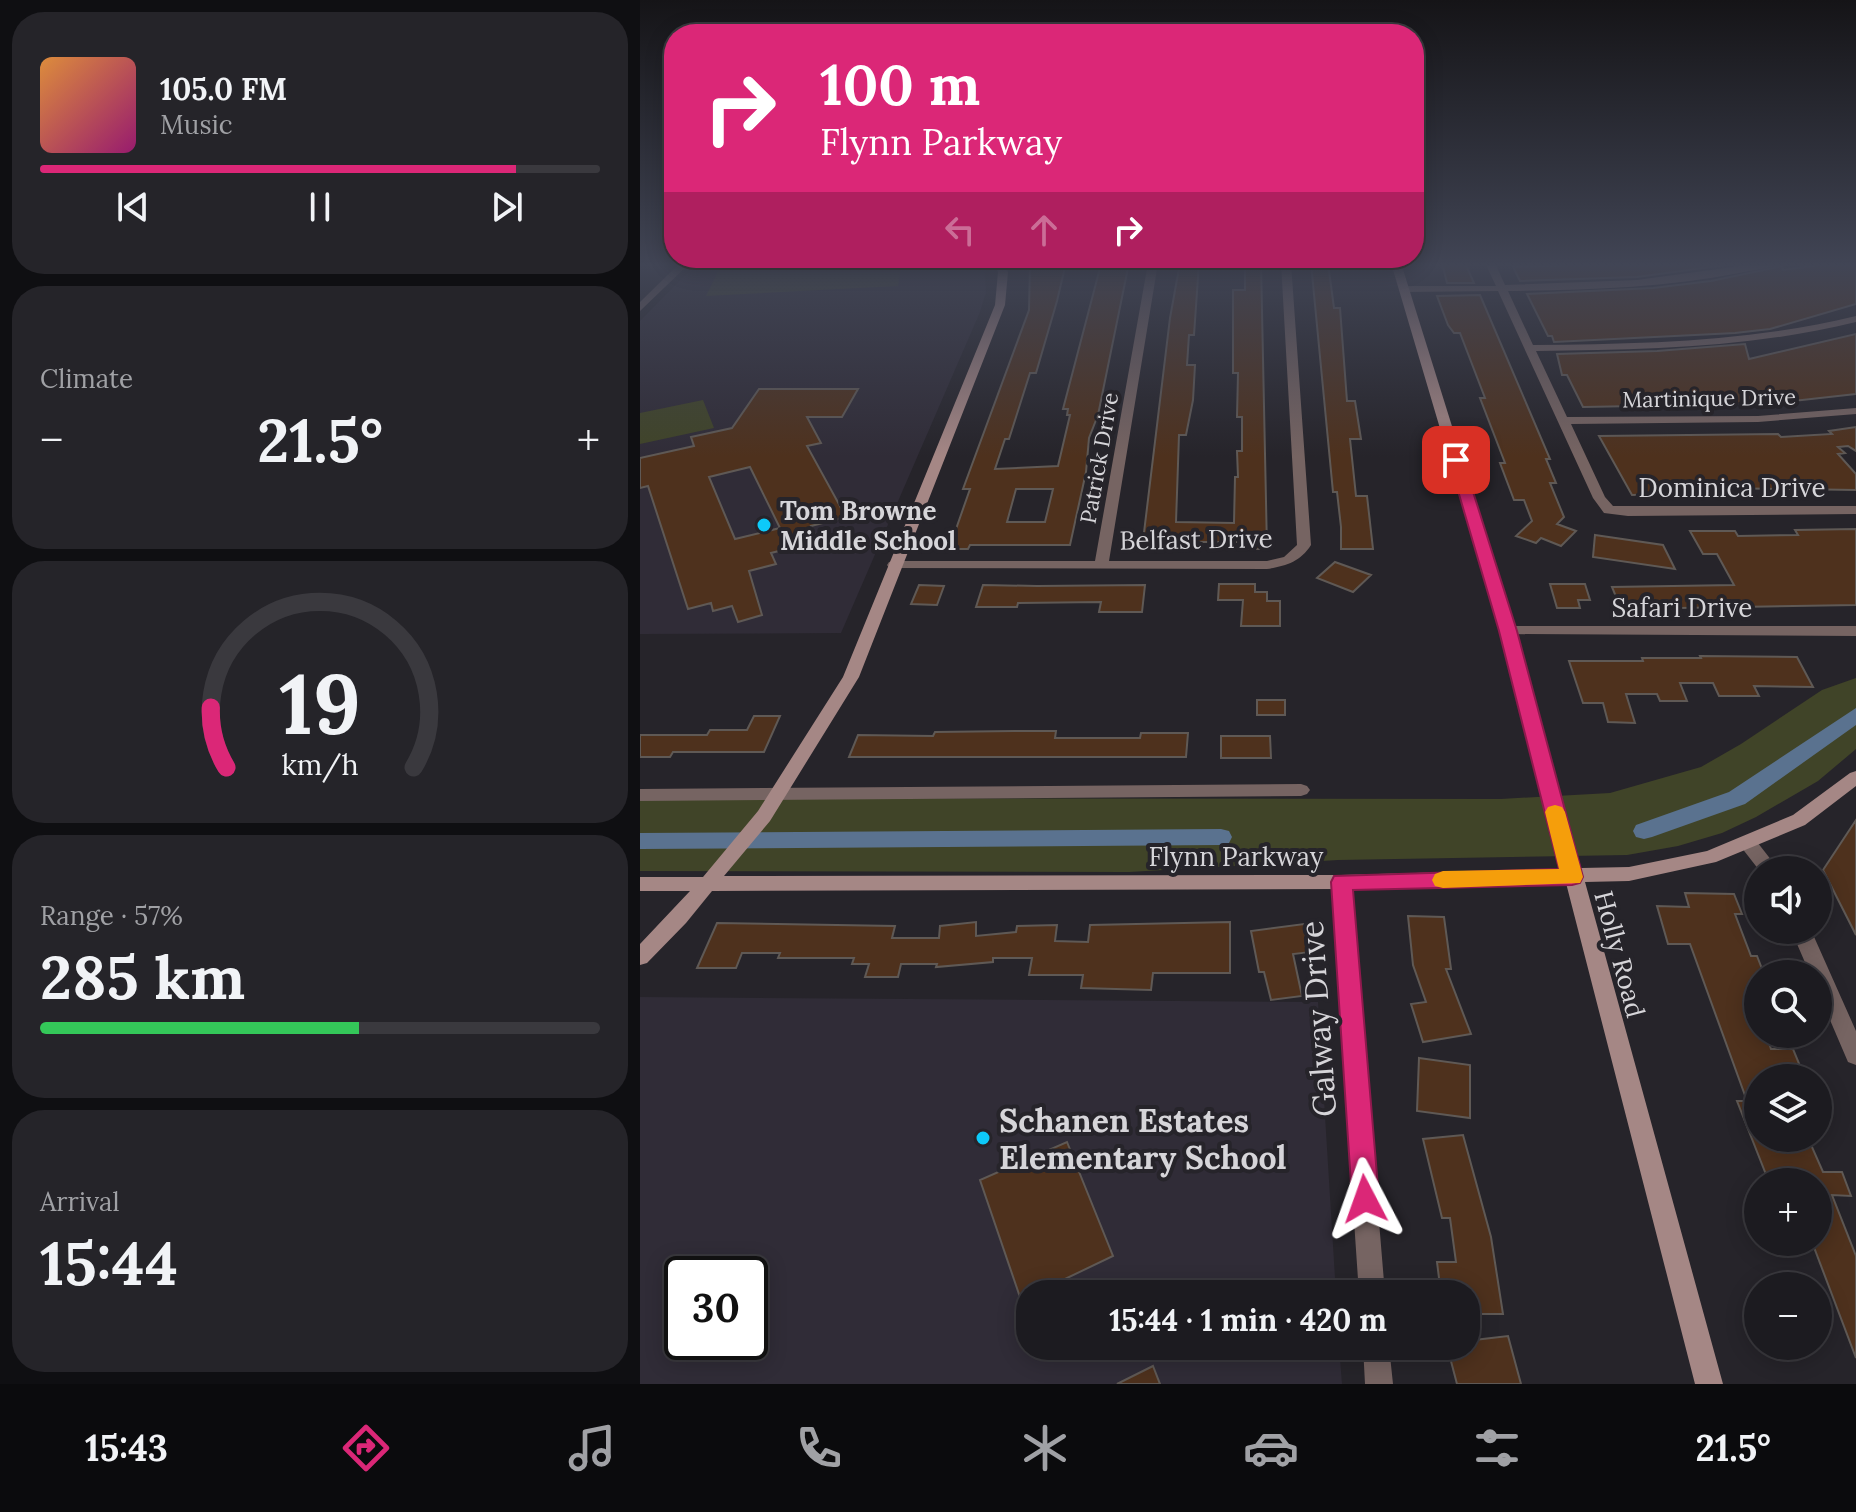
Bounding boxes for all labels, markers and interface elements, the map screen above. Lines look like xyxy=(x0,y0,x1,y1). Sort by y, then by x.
text: 100 m xyxy=(820,49,980,120)
icon: right xyxy=(688,56,792,160)
text: 105.0 FM xyxy=(160,70,287,108)
text: Music xyxy=(160,108,233,141)
text: Flynn Parkway xyxy=(820,119,1062,165)
icon: previous xyxy=(111,185,155,229)
icon: pause xyxy=(298,185,342,229)
icon: next xyxy=(485,185,529,229)
icon: left xyxy=(938,208,982,252)
icon: ahead xyxy=(1022,208,1066,252)
icon: right xyxy=(1106,208,1150,252)
text: Climate xyxy=(40,362,133,395)
street label: Martinique Drive xyxy=(1622,382,1796,414)
street label: Patrick Drive xyxy=(1074,390,1124,526)
text: 21.5° xyxy=(257,402,383,478)
text: − xyxy=(40,412,63,468)
text: + xyxy=(577,412,600,468)
pin xyxy=(1422,426,1490,494)
icon: arrive xyxy=(1434,438,1478,482)
street label: Dominica Drive xyxy=(1638,471,1826,504)
place label: Tom Browne Middle School xyxy=(780,494,956,557)
marker: Tom Browne Middle School xyxy=(755,516,773,534)
street label: Belfast Drive xyxy=(1119,521,1273,557)
street label: Safari Drive xyxy=(1612,591,1752,624)
text: 19 xyxy=(279,650,361,757)
text: km/h xyxy=(281,746,359,783)
street label: Flynn Parkway xyxy=(1149,840,1324,873)
map controls xyxy=(1744,856,1832,1360)
button: sound xyxy=(1744,856,1832,944)
street label: Holly Road xyxy=(1587,887,1653,1021)
text: Range · 57% xyxy=(40,899,183,932)
street label: Galway Drive xyxy=(1291,920,1345,1118)
text: 285 km xyxy=(40,939,245,1015)
button: search xyxy=(1744,960,1832,1048)
button: layers xyxy=(1744,1064,1832,1152)
place label: Schanen Estates Elementary School xyxy=(999,1100,1287,1178)
marker: Schanen Estates Elementary School xyxy=(974,1129,992,1147)
position arrow xyxy=(1323,1157,1407,1241)
button: + xyxy=(1744,1168,1832,1256)
text: Arrival xyxy=(40,1185,119,1218)
text: 15:44 xyxy=(40,1225,178,1301)
speed limit sign: 30 xyxy=(664,1256,768,1360)
button: − xyxy=(1744,1272,1832,1360)
text: 15:44 · 1 min · 420 m xyxy=(1109,1301,1387,1339)
icon: directions xyxy=(338,1420,394,1476)
icon: music xyxy=(564,1420,620,1476)
icon: phone xyxy=(791,1420,847,1476)
icon: climate xyxy=(1017,1420,1073,1476)
icon: car xyxy=(1243,1420,1299,1476)
icon: filters xyxy=(1469,1420,1525,1476)
text: 15:43 xyxy=(85,1425,168,1471)
text: 21.5° xyxy=(1695,1425,1771,1471)

